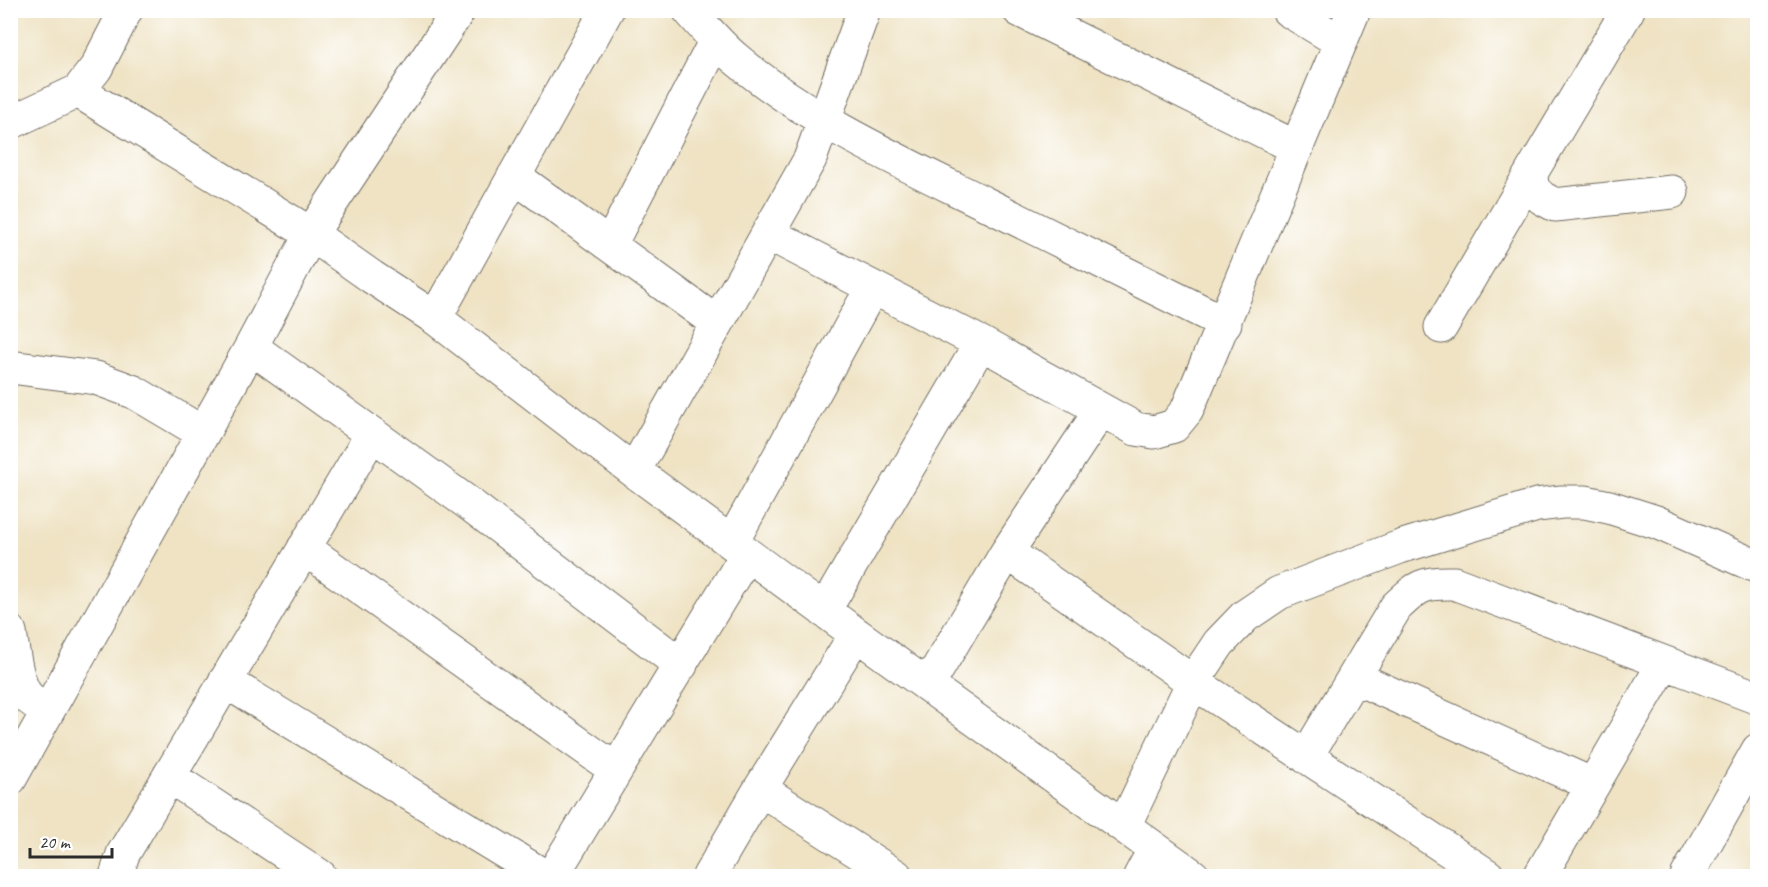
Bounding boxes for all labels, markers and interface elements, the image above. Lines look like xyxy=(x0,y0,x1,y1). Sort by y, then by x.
scale bar xyxy=(30,821,112,859)
text: 20 m xyxy=(39,831,72,853)

